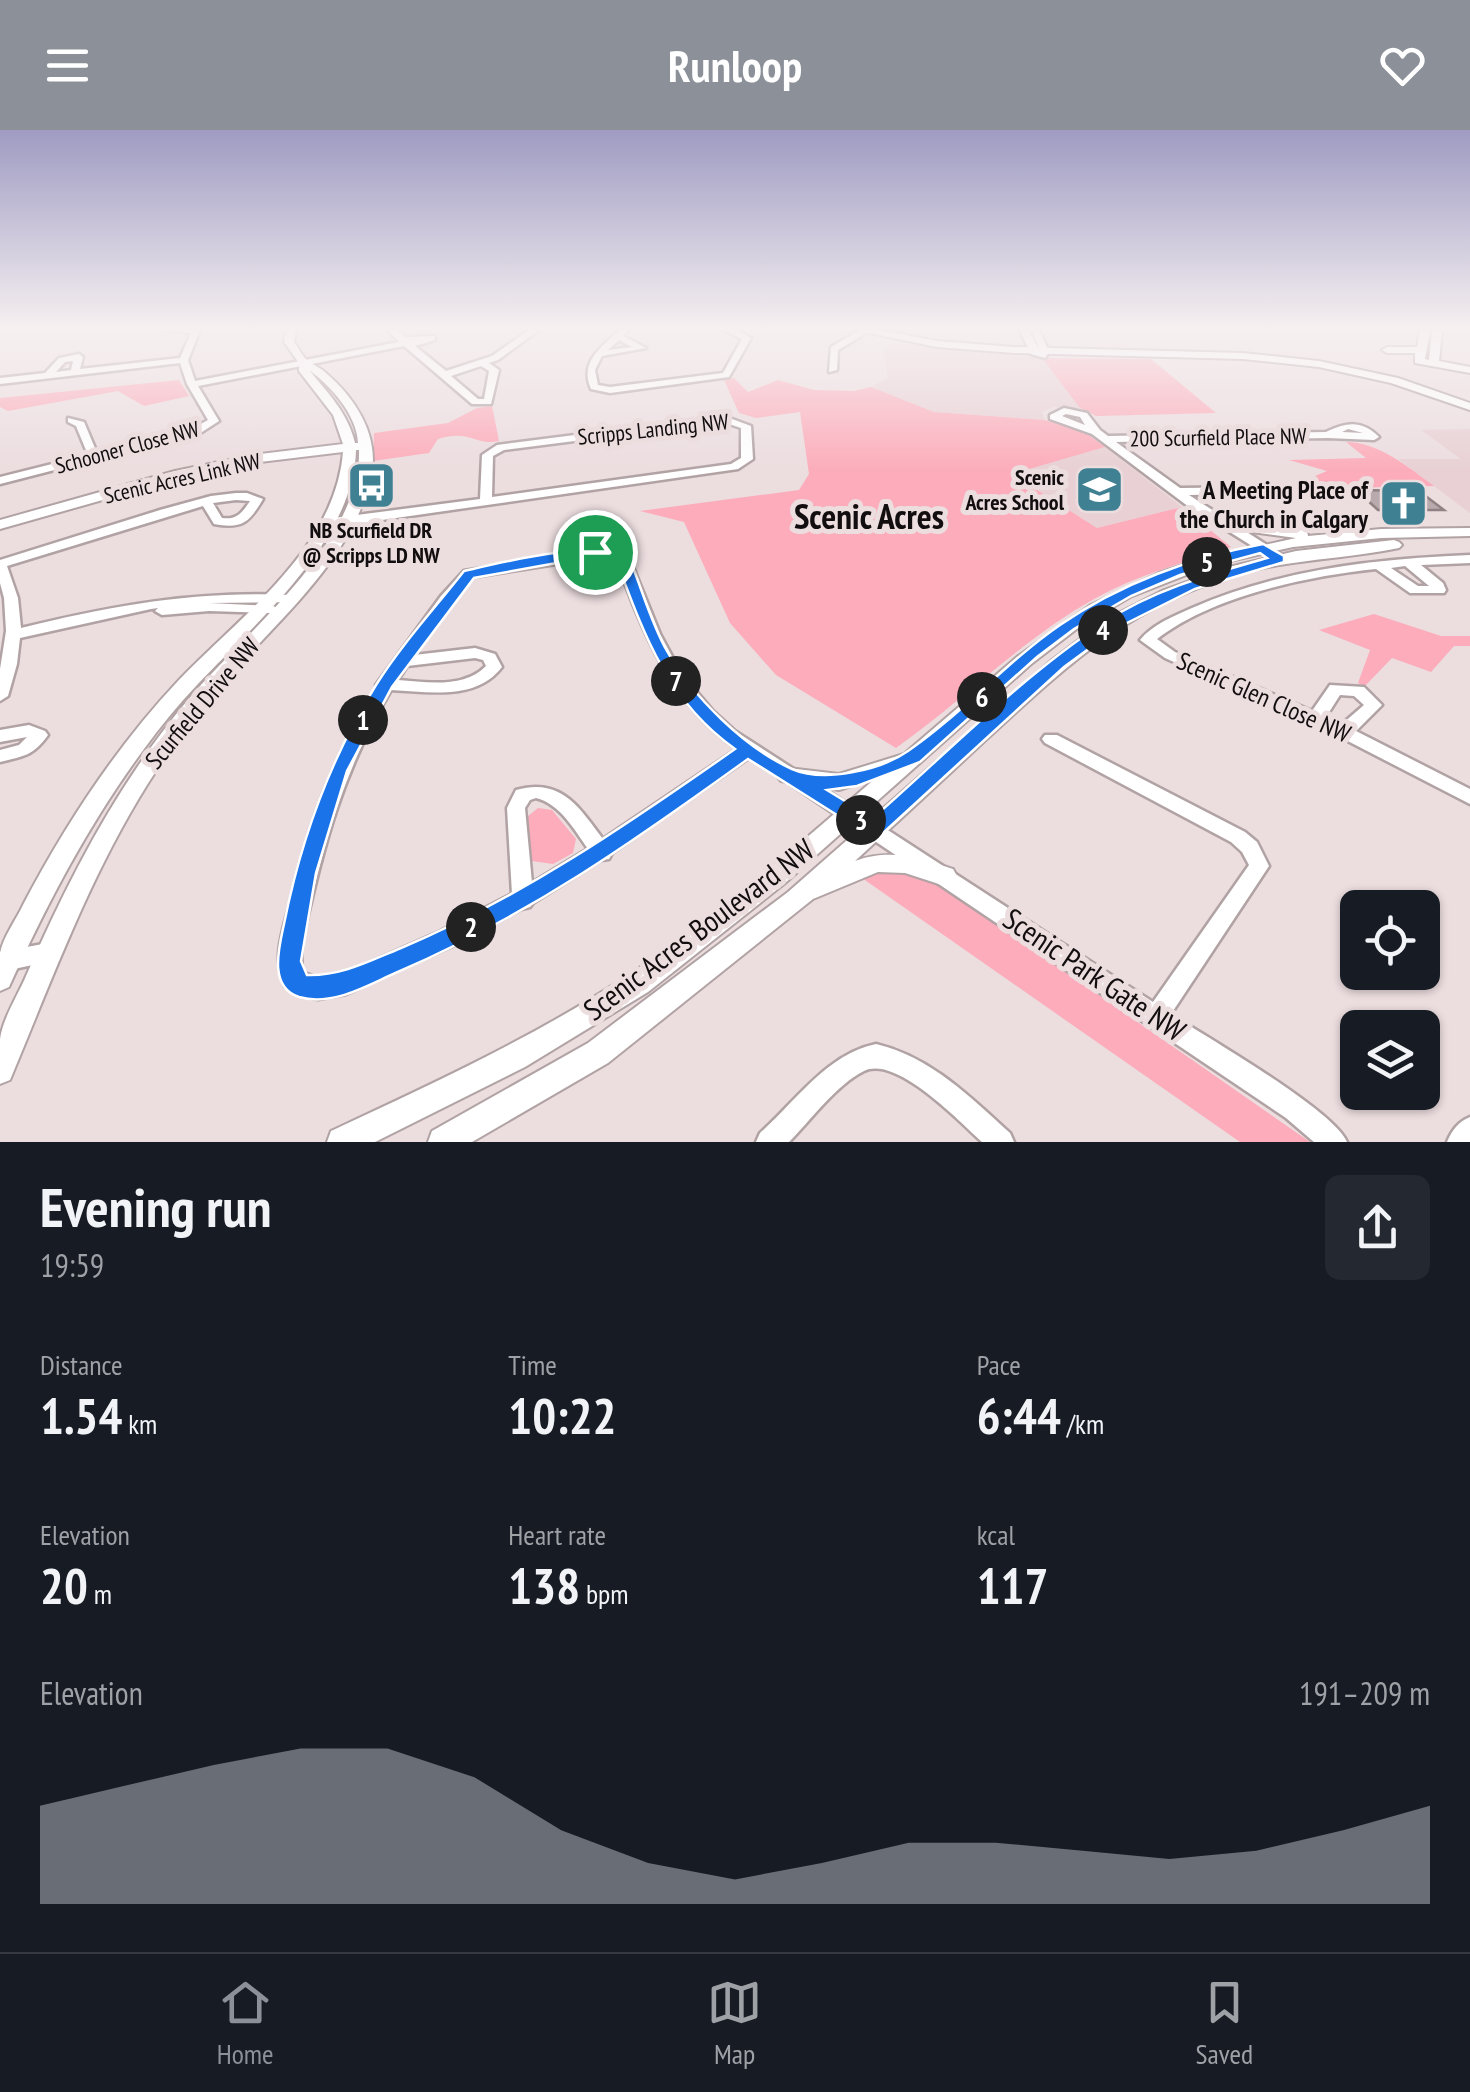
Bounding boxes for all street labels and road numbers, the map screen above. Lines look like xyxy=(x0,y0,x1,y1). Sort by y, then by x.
street label: Scripps Landing NW xyxy=(576,407,730,451)
street label: Schooner Close NW xyxy=(52,414,202,480)
street label: 200 Scurfield Place NW xyxy=(1129,421,1307,453)
street label: Scenic Acres Link NW xyxy=(101,446,263,510)
street label: Scurfield Drive NW xyxy=(138,631,266,775)
street label: Scenic Glen Close NW xyxy=(1172,644,1356,750)
street label: Scenic Acres Boulevard NW xyxy=(575,829,821,1028)
street label: Scenic Park Gate NW xyxy=(996,898,1193,1049)

